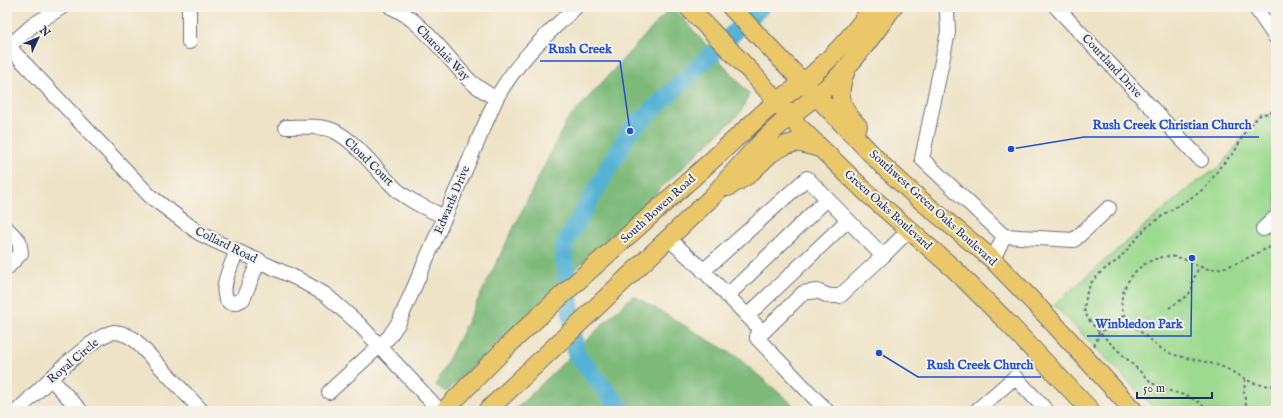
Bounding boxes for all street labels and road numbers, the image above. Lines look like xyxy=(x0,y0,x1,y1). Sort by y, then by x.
street label: Charolais Way xyxy=(413,22,473,84)
street label: Courtland Drive xyxy=(1079,31,1146,101)
street label: Cloud Court xyxy=(341,135,397,189)
street label: Southwest Green Oaks Boulevard xyxy=(866,147,1000,269)
street label: Edwards Drive xyxy=(431,163,473,237)
street label: Green Oaks Boulevard xyxy=(841,167,935,253)
street label: South Bowen Road xyxy=(617,171,699,247)
street label: Collard Road xyxy=(192,224,260,267)
street label: Royal Circle xyxy=(44,335,102,387)

